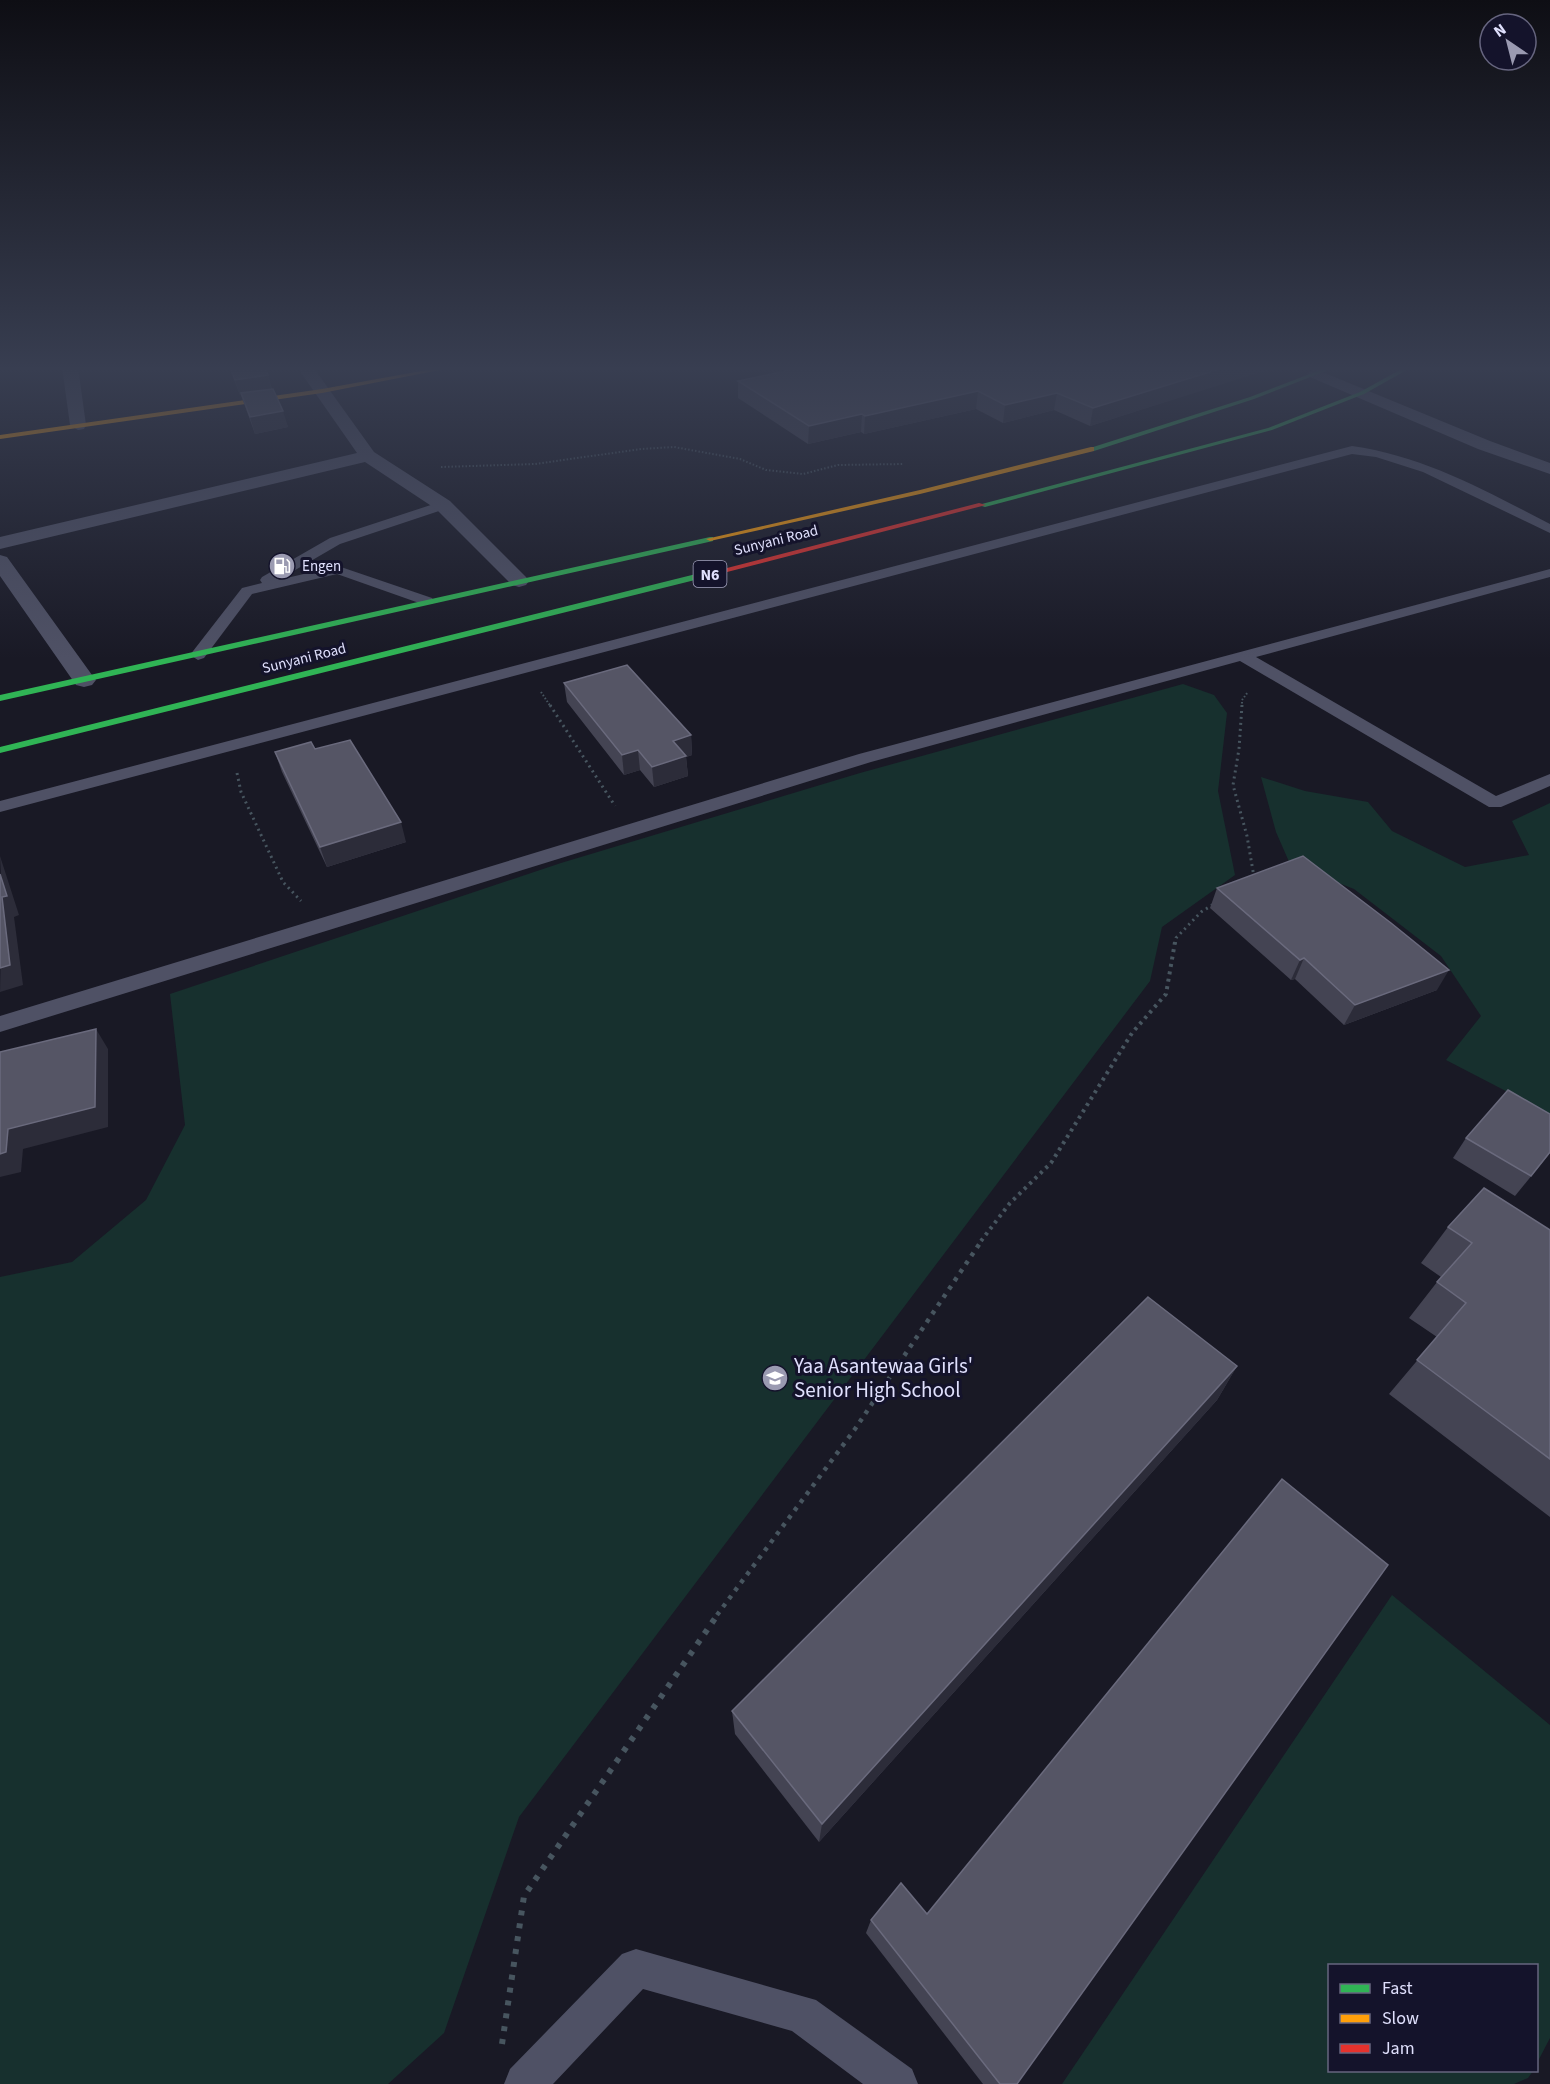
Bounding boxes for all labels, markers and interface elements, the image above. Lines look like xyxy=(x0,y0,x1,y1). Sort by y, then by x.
north arrow xyxy=(1478,12,1538,72)
text: N xyxy=(1489,18,1511,43)
street label: Sunyani Road xyxy=(732,520,820,561)
fuel station icon: Engen xyxy=(267,551,297,581)
place label: Engen xyxy=(302,556,341,577)
road number: N6 xyxy=(694,561,726,587)
street label: Sunyani Road xyxy=(260,638,348,679)
place label: Yaa Asantewaa Girls' Senior High School xyxy=(793,1351,973,1405)
school or university icon: Yaa Asantewaa Girls' Senior High School xyxy=(760,1363,790,1393)
legend xyxy=(1328,1964,1538,2072)
text: Fast xyxy=(1382,1976,1413,2001)
text: Slow xyxy=(1382,2006,1419,2031)
text: Jam xyxy=(1382,2036,1415,2061)

